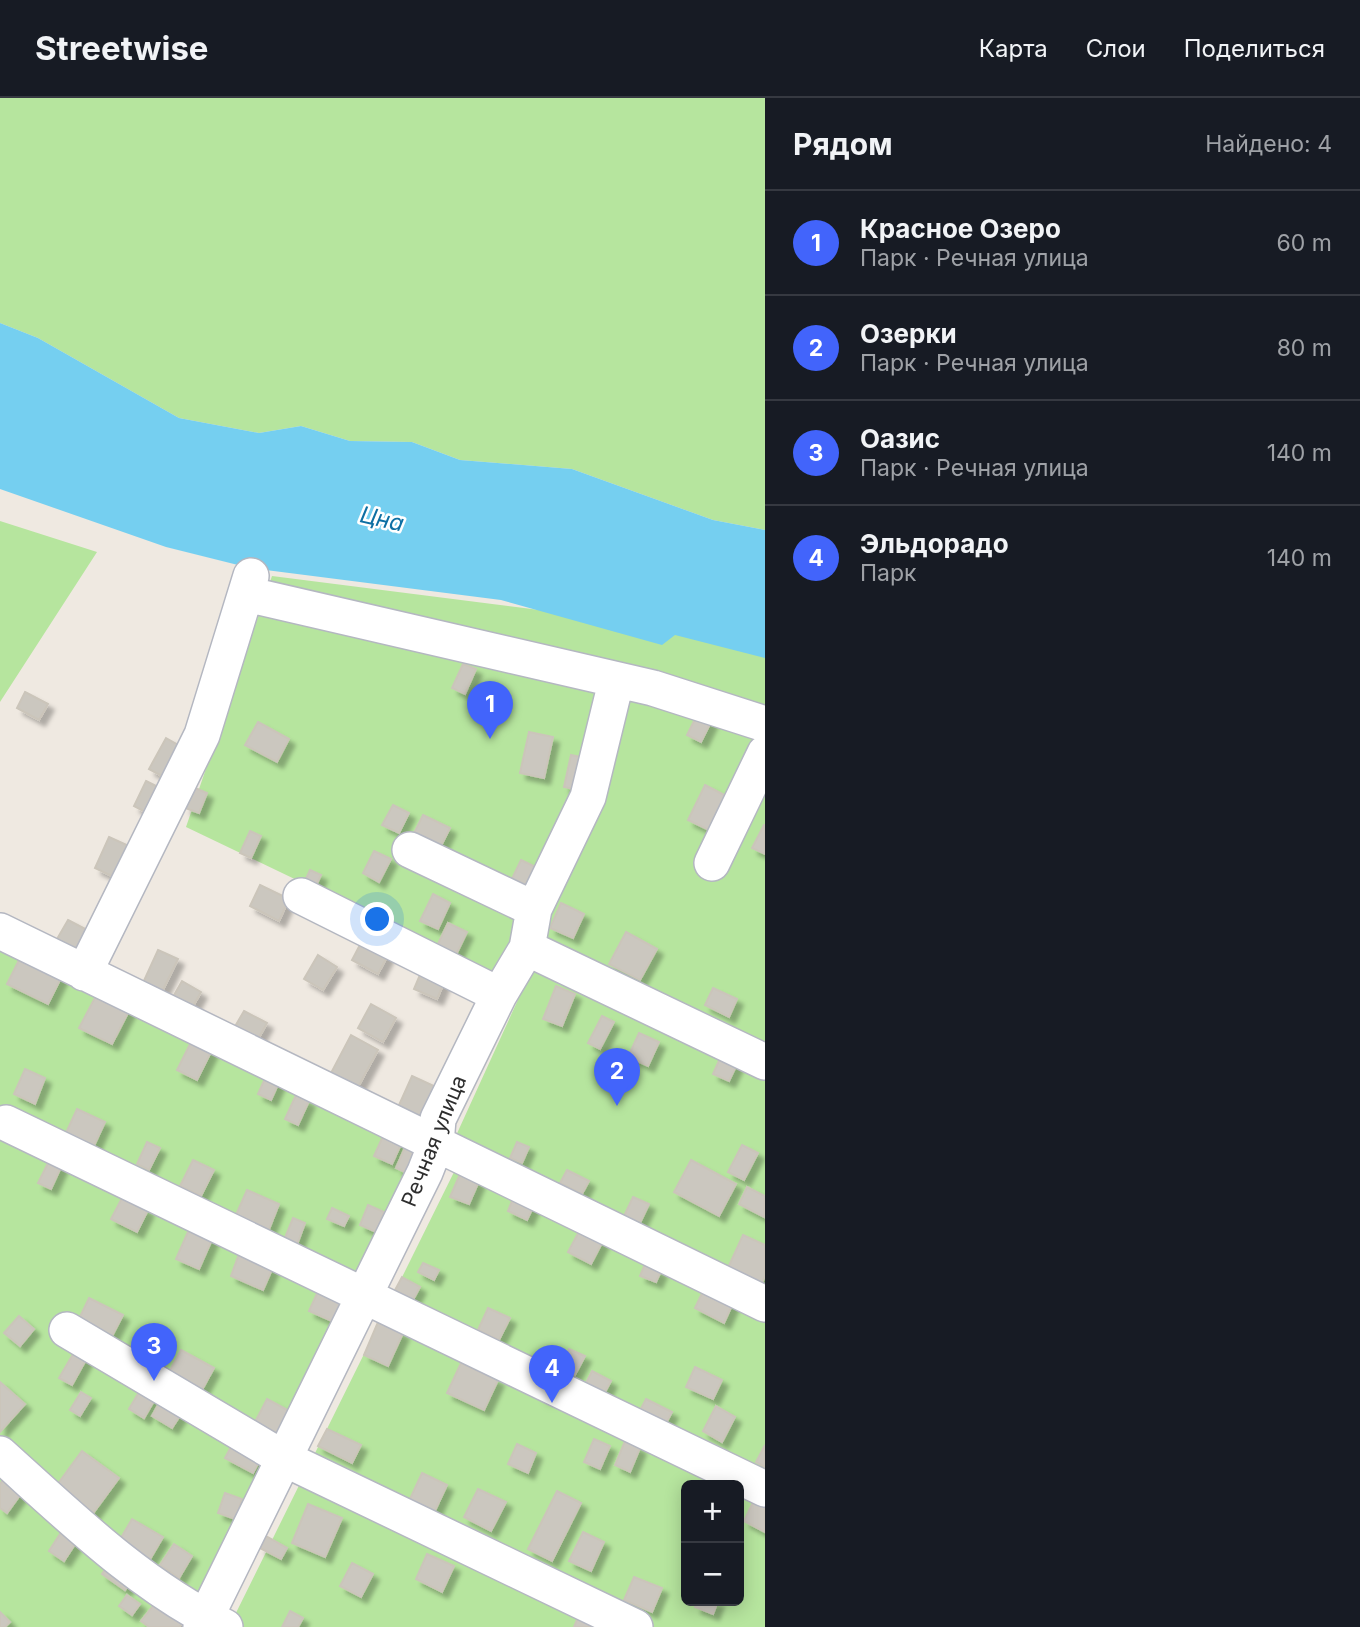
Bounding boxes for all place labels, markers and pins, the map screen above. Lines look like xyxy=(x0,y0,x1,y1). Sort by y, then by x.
pin: 1 xyxy=(467,681,513,739)
pin: 2 xyxy=(594,1048,640,1106)
pin: 3 xyxy=(131,1323,177,1381)
pin: 4 xyxy=(529,1345,575,1403)

